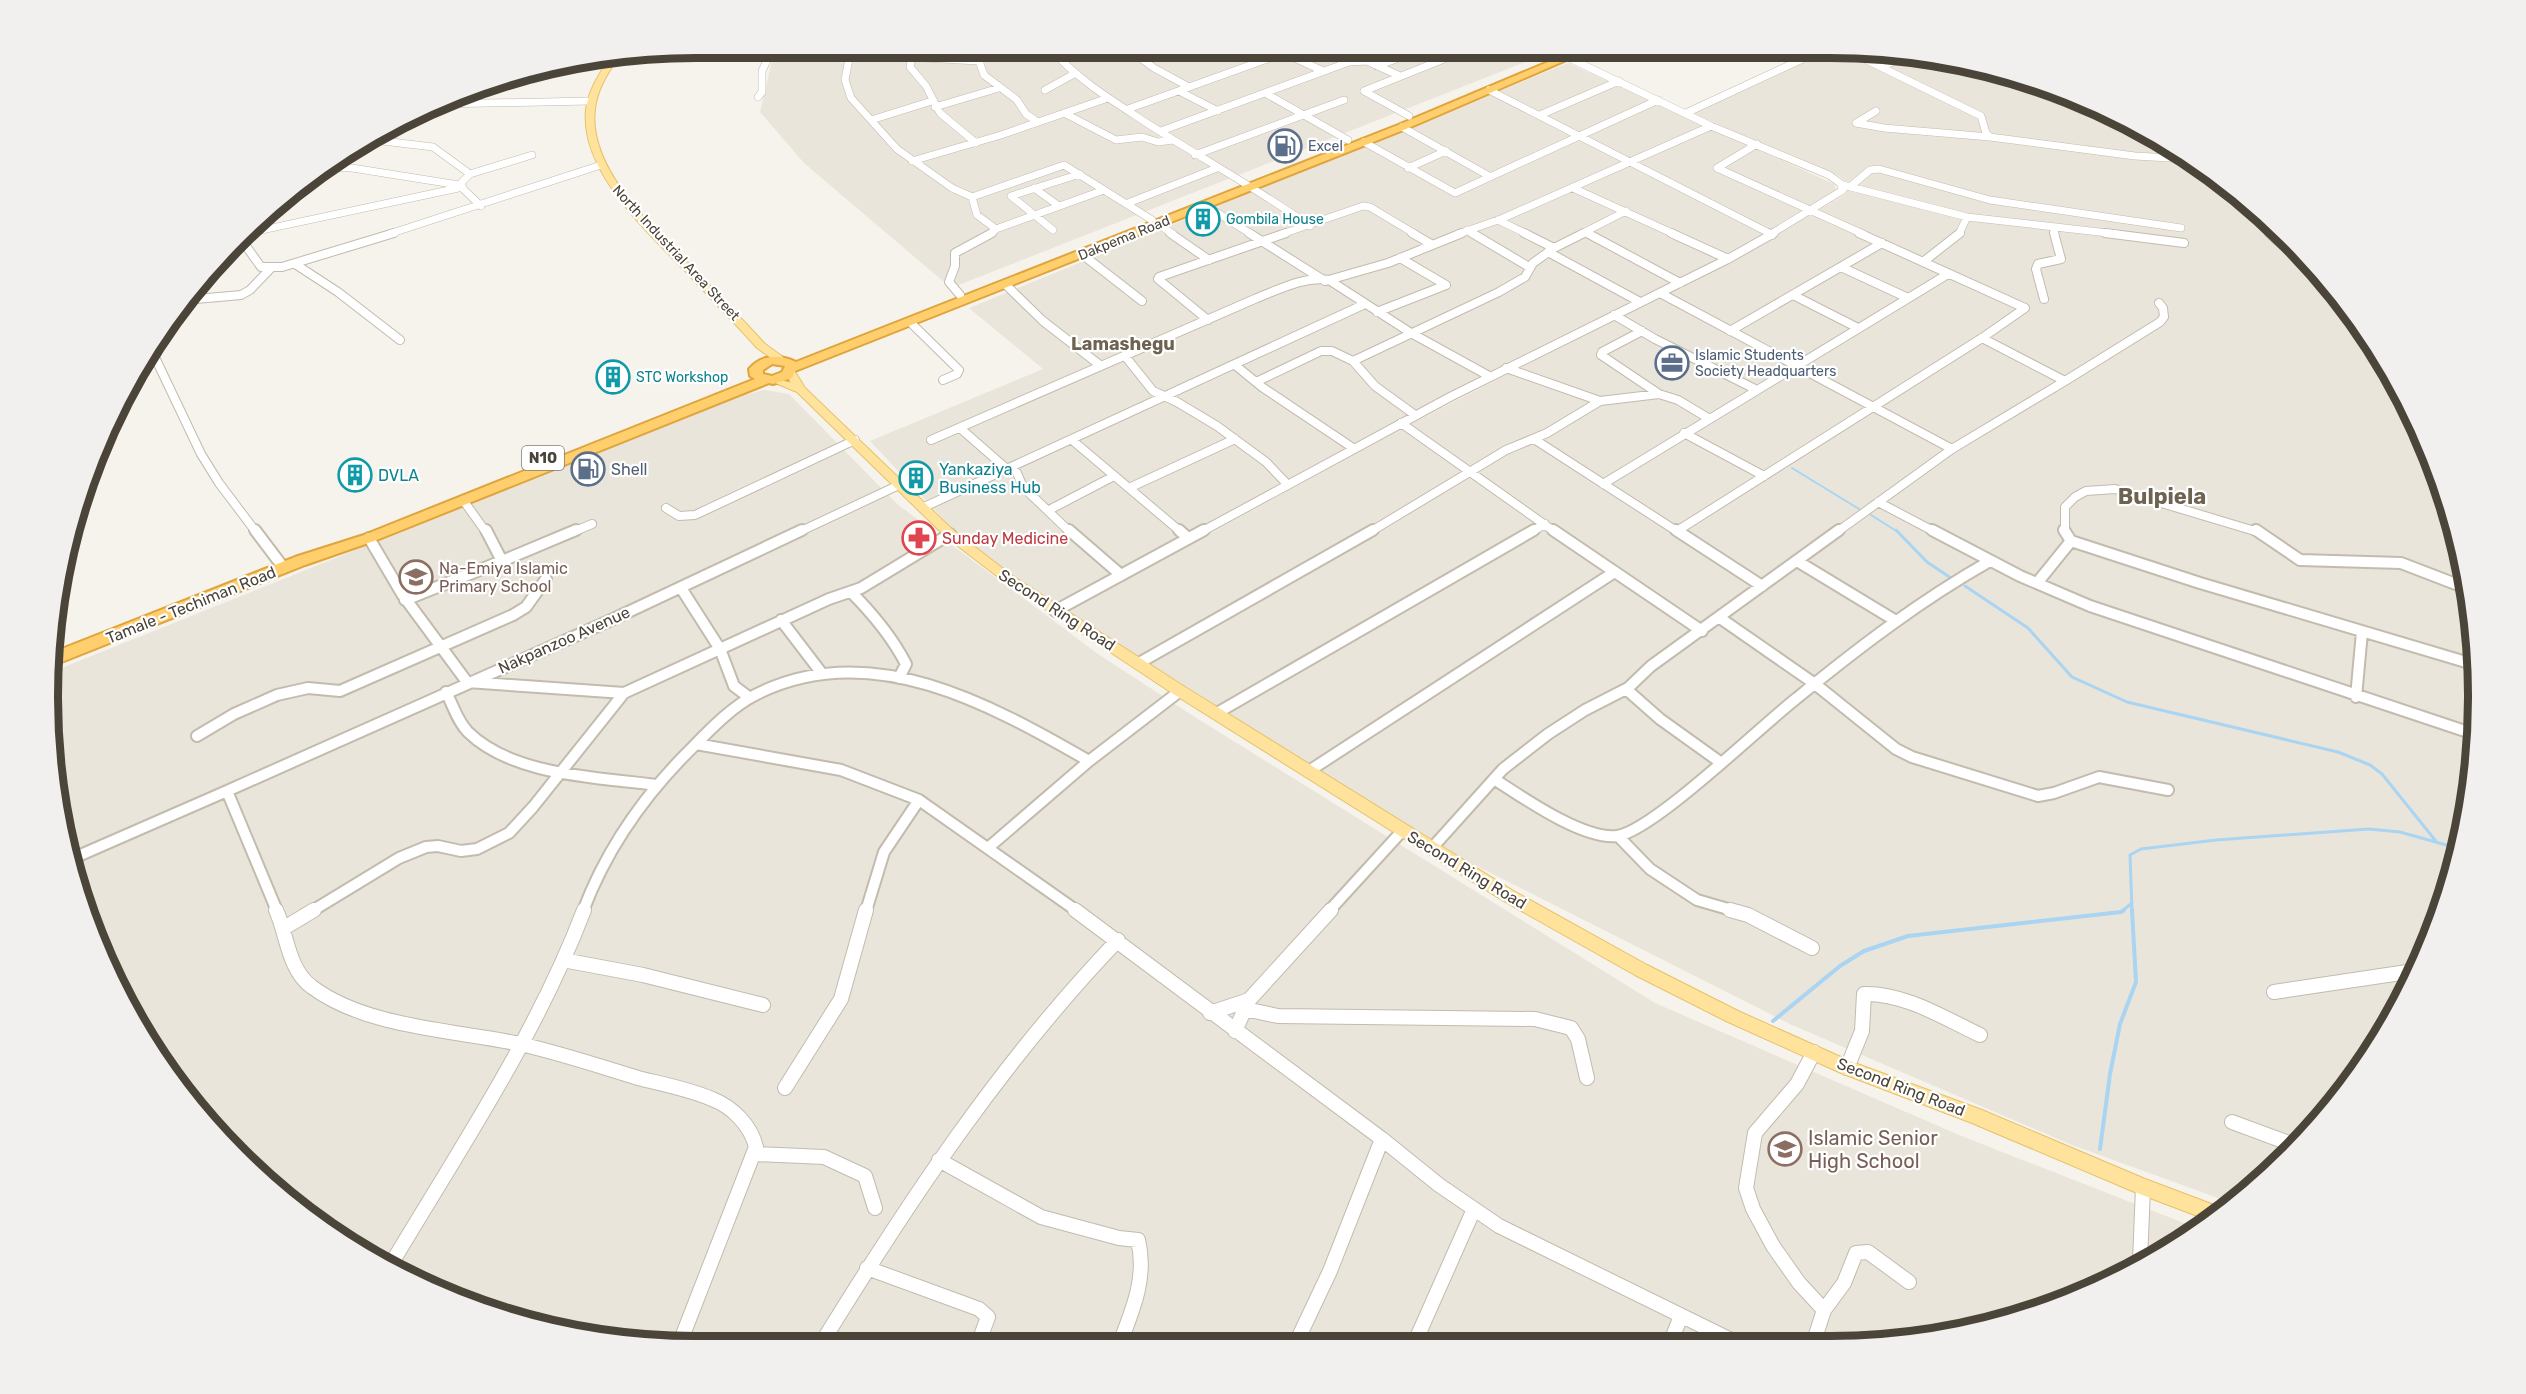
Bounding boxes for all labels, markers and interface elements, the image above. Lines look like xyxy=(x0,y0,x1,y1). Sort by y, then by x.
fuel station icon: Excel xyxy=(1267,128,1303,164)
place label: Excel xyxy=(1308,138,1343,155)
street label: North Industrial Area Street xyxy=(609,182,744,325)
building icon: Gombila House xyxy=(1185,201,1221,237)
place label: Gombila House xyxy=(1226,211,1324,228)
street label: Dakpema Road xyxy=(1076,212,1172,264)
district label: Lamashegu xyxy=(1071,333,1175,355)
office icon: Islamic Students Society Headquarters xyxy=(1654,345,1690,381)
place label: Islamic Students Society Headquarters xyxy=(1695,347,1836,380)
building icon: STC Workshop xyxy=(595,359,631,395)
place label: STC Workshop xyxy=(636,369,728,386)
road number: N10 xyxy=(522,446,564,470)
fuel station icon: Shell xyxy=(570,451,606,487)
building icon: DVLA xyxy=(337,457,373,493)
place label: Shell xyxy=(611,460,647,479)
building icon: Yankaziya Business Hub xyxy=(898,460,934,496)
place label: Yankaziya Business Hub xyxy=(939,460,1041,497)
place label: DVLA xyxy=(378,466,419,485)
district label: Bulpiela xyxy=(2118,483,2206,510)
pharmacy icon: Sunday Medicine xyxy=(901,520,937,556)
place label: Sunday Medicine xyxy=(942,529,1068,548)
school or university icon: Na-Emiya Islamic Primary School xyxy=(398,559,434,595)
place label: Na-Emiya Islamic Primary School xyxy=(439,559,568,596)
street label: Tamale - Techiman Road xyxy=(103,562,279,648)
street label: Second Ring Road xyxy=(995,565,1119,655)
street label: Nakpanzoo Avenue xyxy=(495,602,633,678)
street label: Second Ring Road xyxy=(1404,827,1530,913)
street label: Second Ring Road xyxy=(1834,1054,1968,1120)
place label: Islamic Senior High School xyxy=(1808,1126,1938,1173)
school or university icon: Islamic Senior High School xyxy=(1767,1131,1803,1167)

